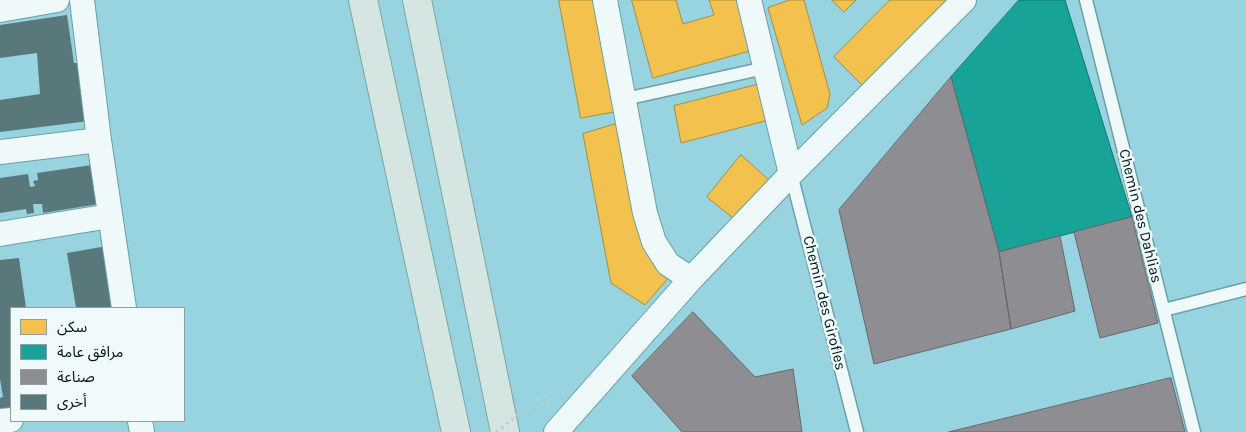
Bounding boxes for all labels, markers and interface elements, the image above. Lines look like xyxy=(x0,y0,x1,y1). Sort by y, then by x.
street label: Chemin des Dahlias xyxy=(1115,147,1165,285)
street label: Chemin des Girofles xyxy=(799,234,849,372)
legend xyxy=(10,307,185,422)
text: سكن xyxy=(57,318,87,336)
text: مرافق عامة xyxy=(57,343,123,361)
text: صناعة xyxy=(57,368,95,386)
text: أخرى xyxy=(57,393,87,411)

